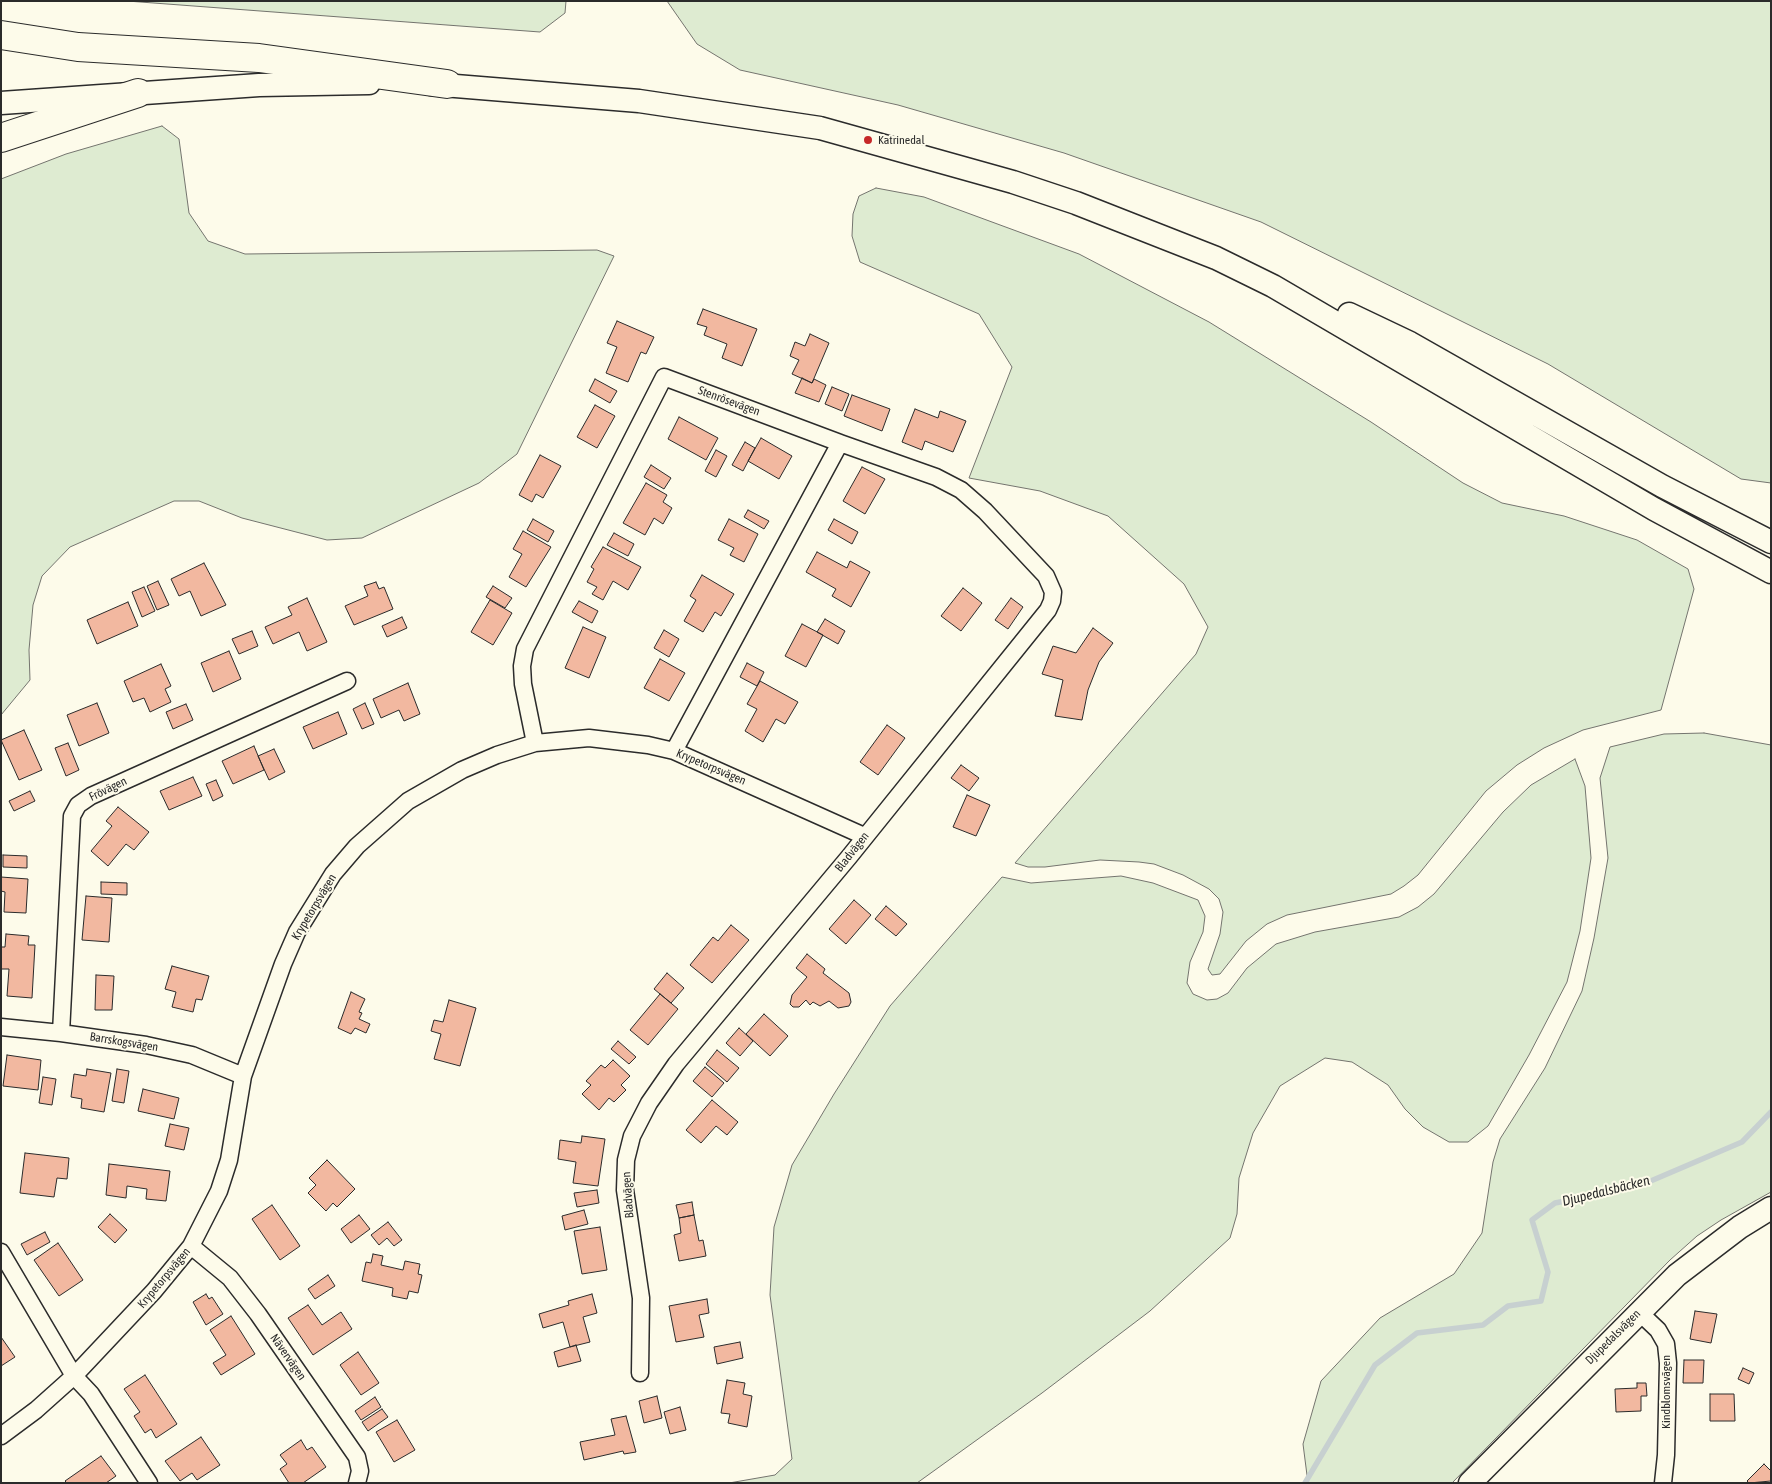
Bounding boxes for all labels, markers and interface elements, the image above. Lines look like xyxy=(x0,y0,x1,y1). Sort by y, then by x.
place label: Katrinedal xyxy=(878,133,925,147)
marker: Katrinedal xyxy=(862,134,874,146)
street label: Stenrösevägen xyxy=(696,383,762,419)
street label: Krypetorpsvägen xyxy=(674,746,748,788)
street label: Frövägen xyxy=(87,774,129,804)
street label: Bladvägen xyxy=(832,829,872,875)
street label: Krypetorpsvägen xyxy=(289,871,339,943)
street label: Barrskogsvägen xyxy=(89,1029,159,1055)
street label: Bladvägen xyxy=(619,1171,637,1219)
water label: Djupedalsbäcken xyxy=(1560,1172,1652,1210)
street label: Krypetorpsvägen xyxy=(135,1245,193,1311)
street label: Djupedalsvägen xyxy=(1583,1307,1643,1367)
street label: Nävervägen xyxy=(267,1331,309,1383)
street label: Kindblomsvägen xyxy=(1659,1355,1673,1429)

